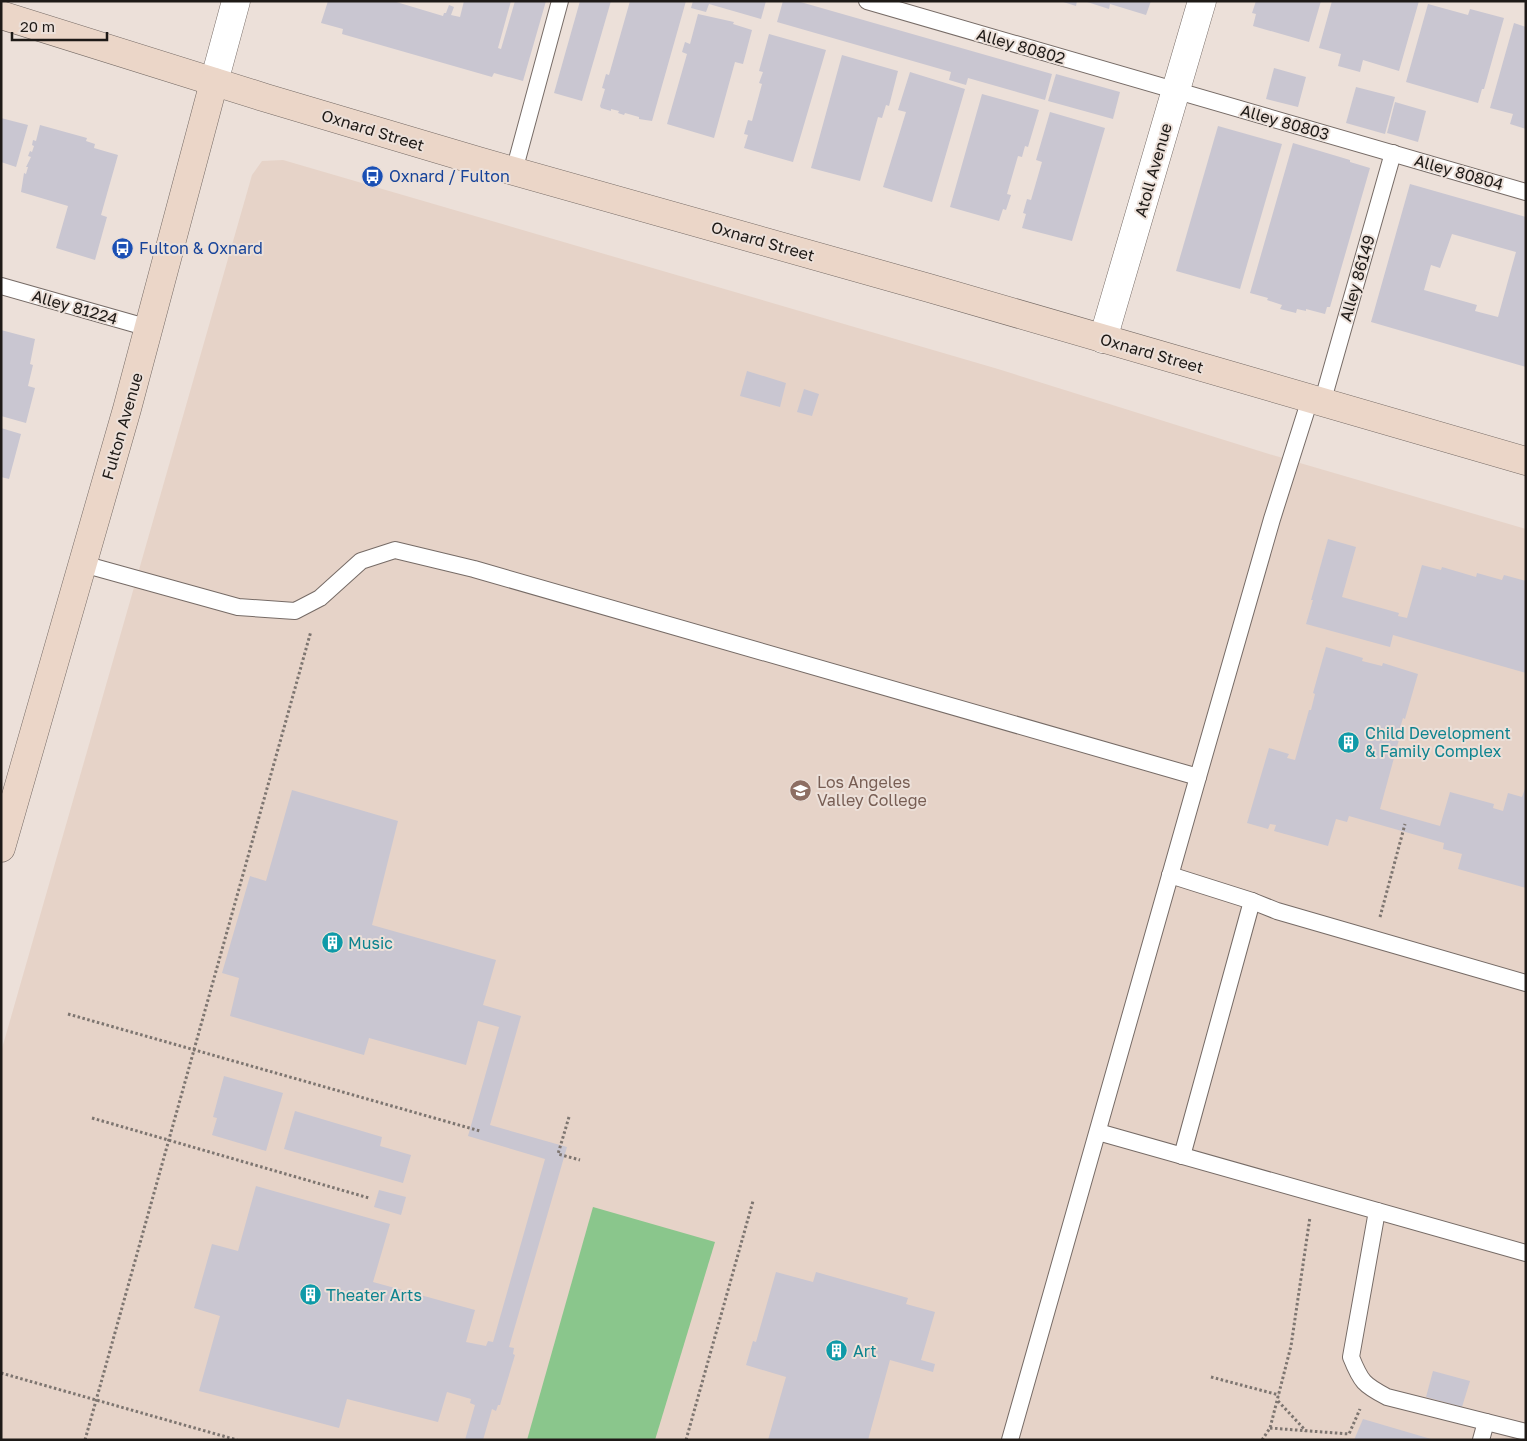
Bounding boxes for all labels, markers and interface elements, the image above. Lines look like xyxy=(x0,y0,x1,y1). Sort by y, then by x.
scale bar xyxy=(12,10,108,42)
text: 20 m xyxy=(20,17,55,35)
street label: Alley 80802 xyxy=(974,24,1068,68)
street label: Alley 80803 xyxy=(1238,100,1332,144)
street label: Oxnard Street xyxy=(319,105,427,155)
street label: Atoll Avenue xyxy=(1130,121,1176,219)
street label: Alley 80804 xyxy=(1412,150,1506,194)
bus stop icon: Oxnard / Fulton xyxy=(361,164,385,188)
place label: Oxnard / Fulton xyxy=(389,166,510,186)
street label: Oxnard Street xyxy=(709,217,817,265)
street label: Alley 86149 xyxy=(1335,232,1379,324)
bus stop icon: Fulton & Oxnard xyxy=(111,236,135,260)
place label: Fulton & Oxnard xyxy=(139,238,263,258)
street label: Alley 81224 xyxy=(30,285,120,329)
street label: Oxnard Street xyxy=(1098,329,1206,377)
street label: Fulton Avenue xyxy=(97,370,147,482)
place label: Child Development & Family Complex xyxy=(1365,723,1511,761)
building icon: Child Development & Family Complex xyxy=(1337,730,1361,754)
place label: Los Angeles Valley College xyxy=(817,772,927,810)
school or university icon: Los Angeles Valley College xyxy=(789,779,813,803)
building icon: Music xyxy=(320,931,344,955)
place label: Music xyxy=(348,933,393,953)
building icon: Theater Arts xyxy=(298,1283,322,1307)
place label: Theater Arts xyxy=(326,1285,422,1305)
building icon: Art xyxy=(825,1339,849,1363)
place label: Art xyxy=(853,1341,877,1361)

